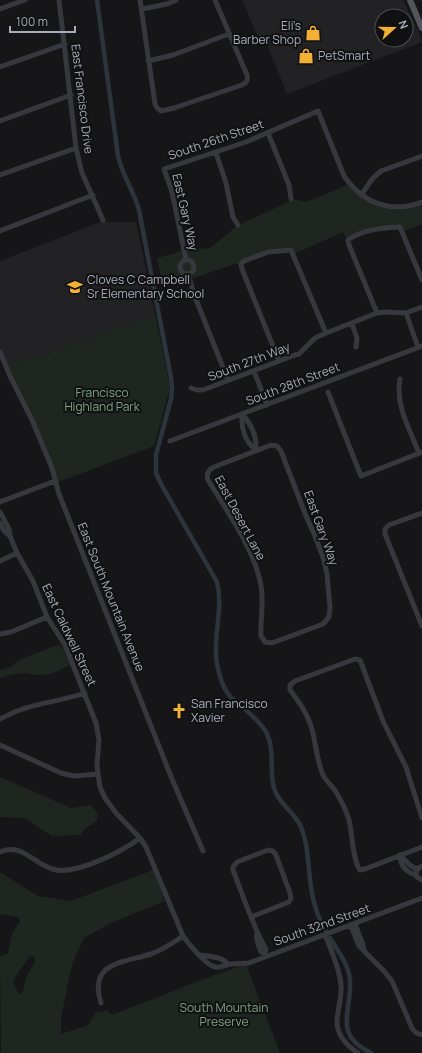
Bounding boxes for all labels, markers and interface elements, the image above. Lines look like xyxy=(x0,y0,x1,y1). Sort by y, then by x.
scale bar xyxy=(10,8,75,34)
north arrow xyxy=(374,8,414,48)
text: 100 m xyxy=(16,13,48,30)
place label: Eli's Barber Shop xyxy=(233,17,301,48)
text: N xyxy=(395,18,412,31)
shop icon: Eli's Barber Shop xyxy=(304,24,322,42)
street label: East Francisco Drive xyxy=(67,43,98,155)
shop icon: PetSmart xyxy=(297,47,315,65)
place label: PetSmart xyxy=(318,47,371,64)
street label: South 26th Street xyxy=(166,115,266,164)
street label: East Gary Way xyxy=(168,172,203,253)
place label: Cloves C Campbell Sr Elementary School xyxy=(87,271,204,302)
school or university icon: Cloves C Campbell Sr Elementary School xyxy=(66,278,84,296)
street label: South 27th Way xyxy=(205,338,293,385)
street label: South 28th Street xyxy=(243,358,342,409)
park label: Francisco Highland Park xyxy=(64,384,141,415)
street label: East Desert Lane xyxy=(211,472,270,563)
street label: East Gary Way xyxy=(300,488,343,568)
street label: East South Mountain Avenue xyxy=(74,520,149,674)
street label: East Caldwell Street xyxy=(38,581,101,689)
place label: San Francisco Xavier xyxy=(191,695,268,726)
church icon: San Francisco Xavier xyxy=(170,702,188,720)
street label: South 32nd Street xyxy=(271,899,373,950)
park label: South Mountain Preserve xyxy=(180,999,268,1030)

